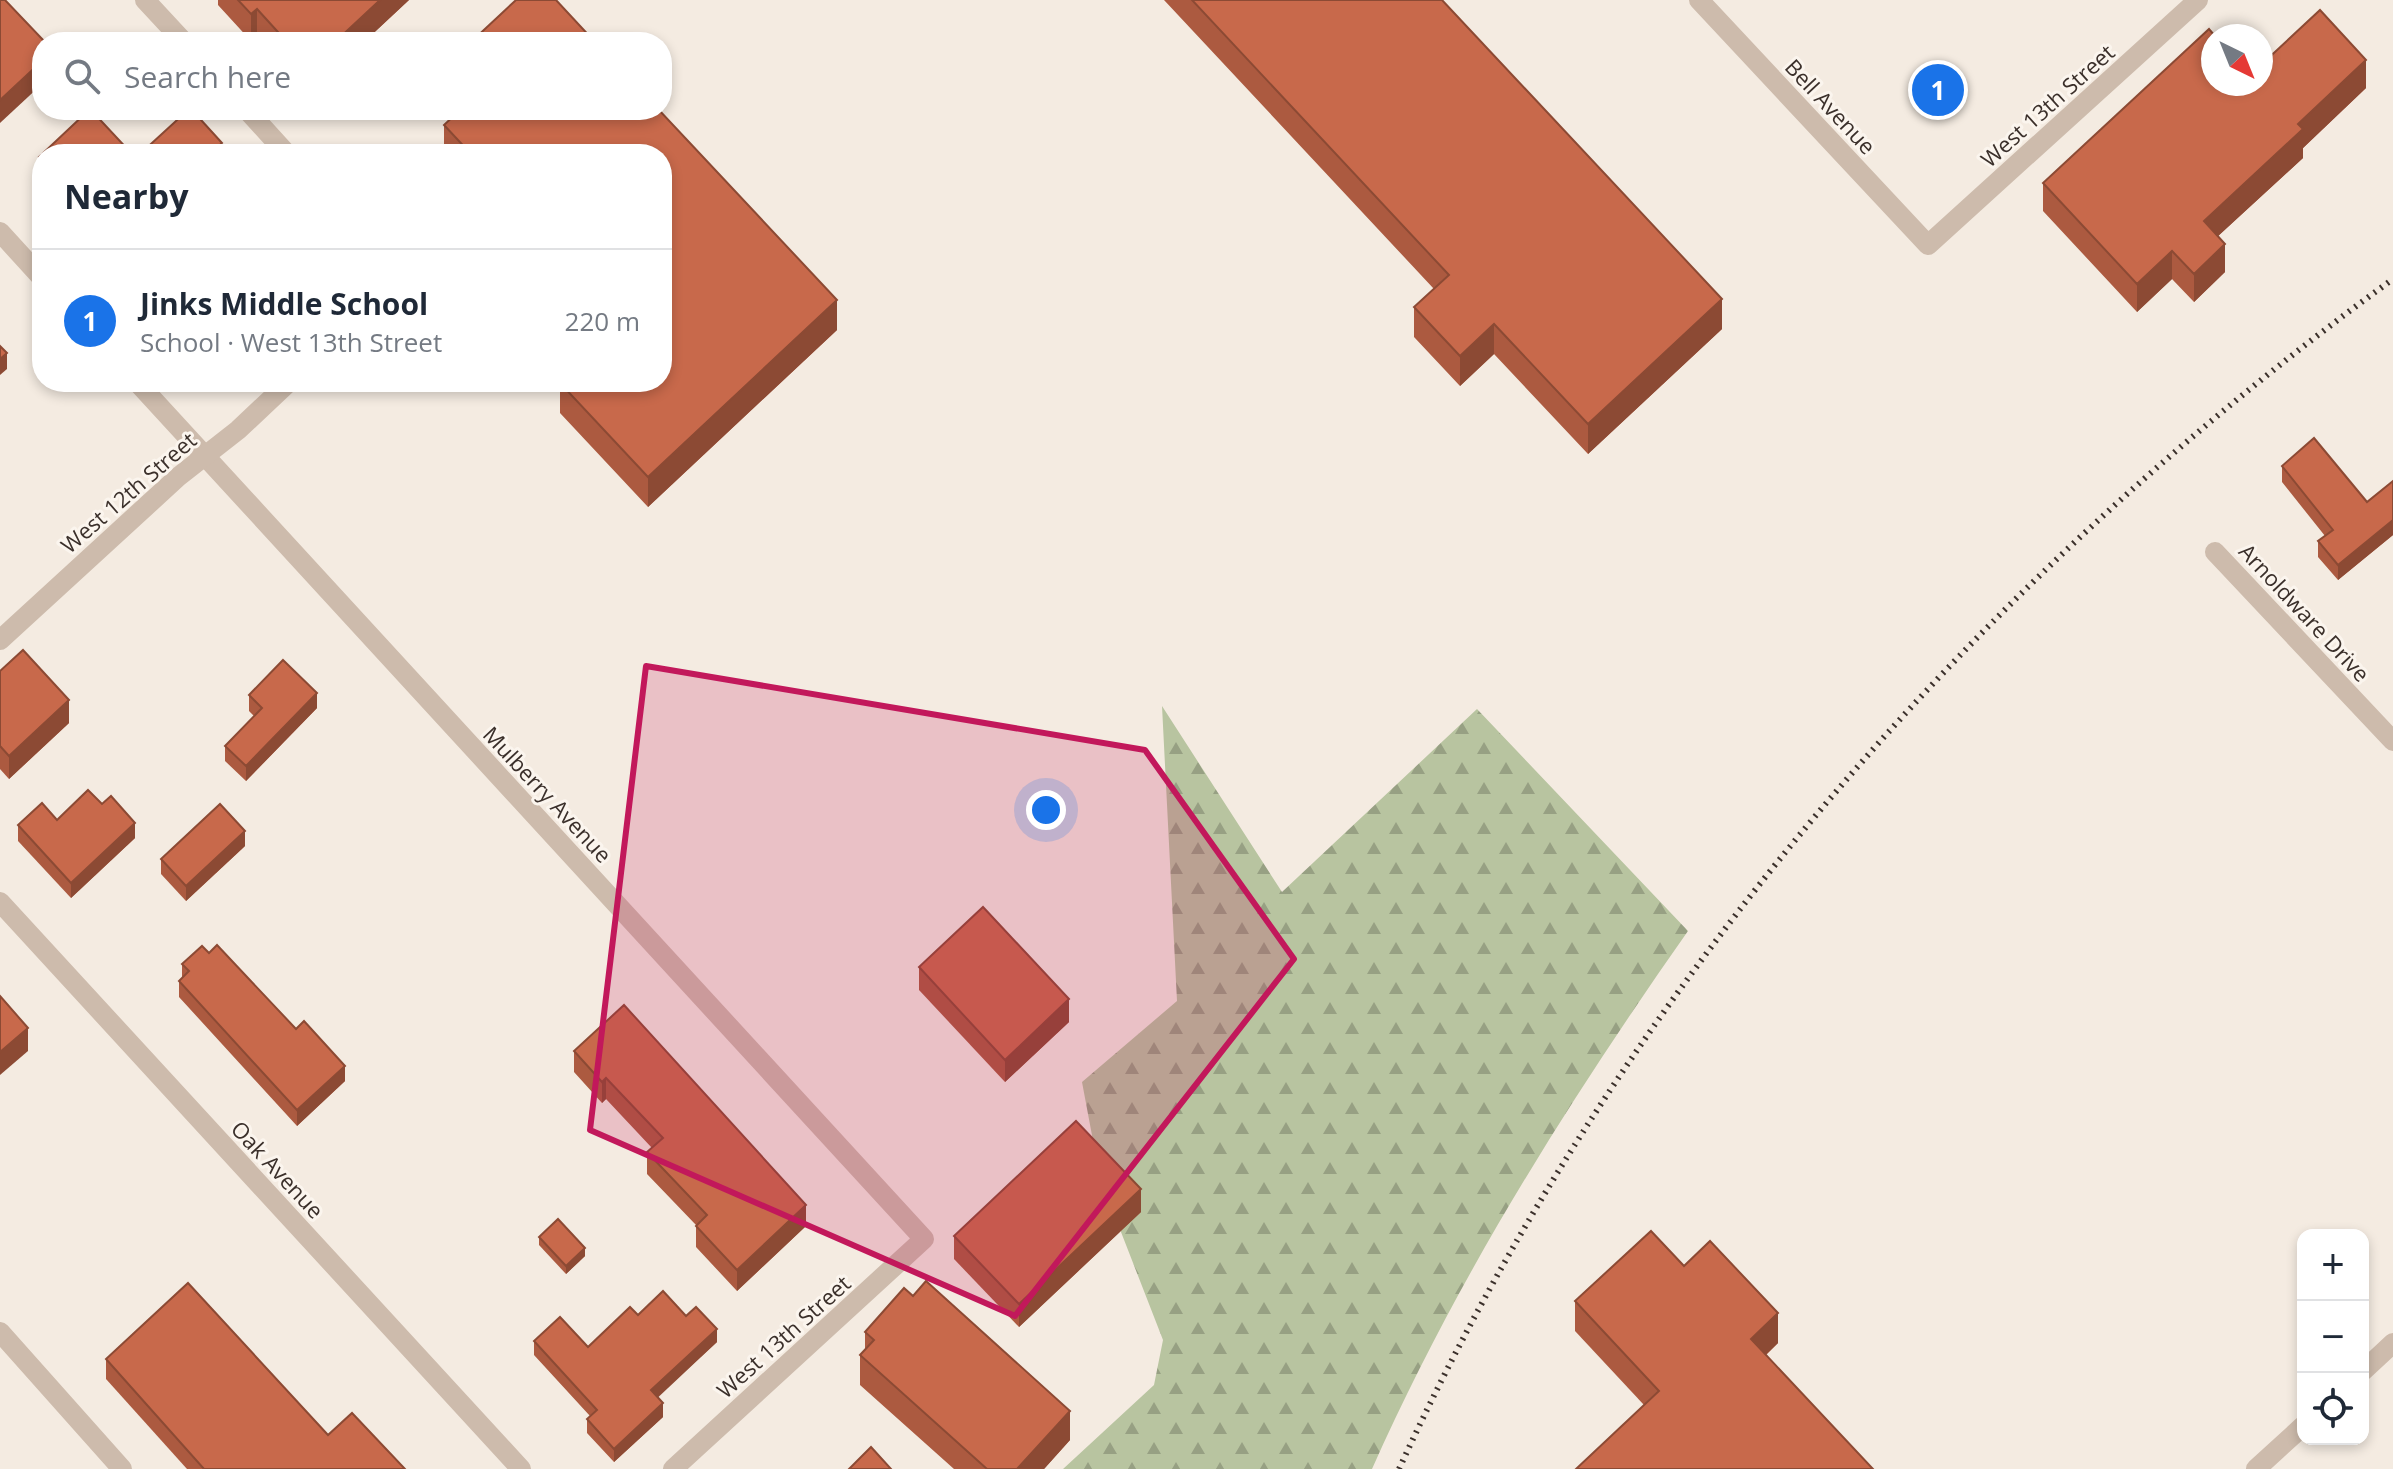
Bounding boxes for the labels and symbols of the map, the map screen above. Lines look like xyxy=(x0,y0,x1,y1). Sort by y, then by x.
north arrow xyxy=(2201,24,2273,96)
street label: West 13th Street xyxy=(1974,37,2120,173)
street label: Bell Avenue xyxy=(1779,52,1883,160)
pin: 1 xyxy=(1912,60,1964,120)
street label: West 12th Street xyxy=(54,425,202,559)
street label: Arnoldware Drive xyxy=(2233,536,2377,688)
street label: Mulberry Avenue xyxy=(477,719,619,869)
your location xyxy=(1026,790,1066,830)
street label: Oak Avenue xyxy=(225,1114,331,1224)
street label: West 13th Street xyxy=(710,1268,856,1404)

